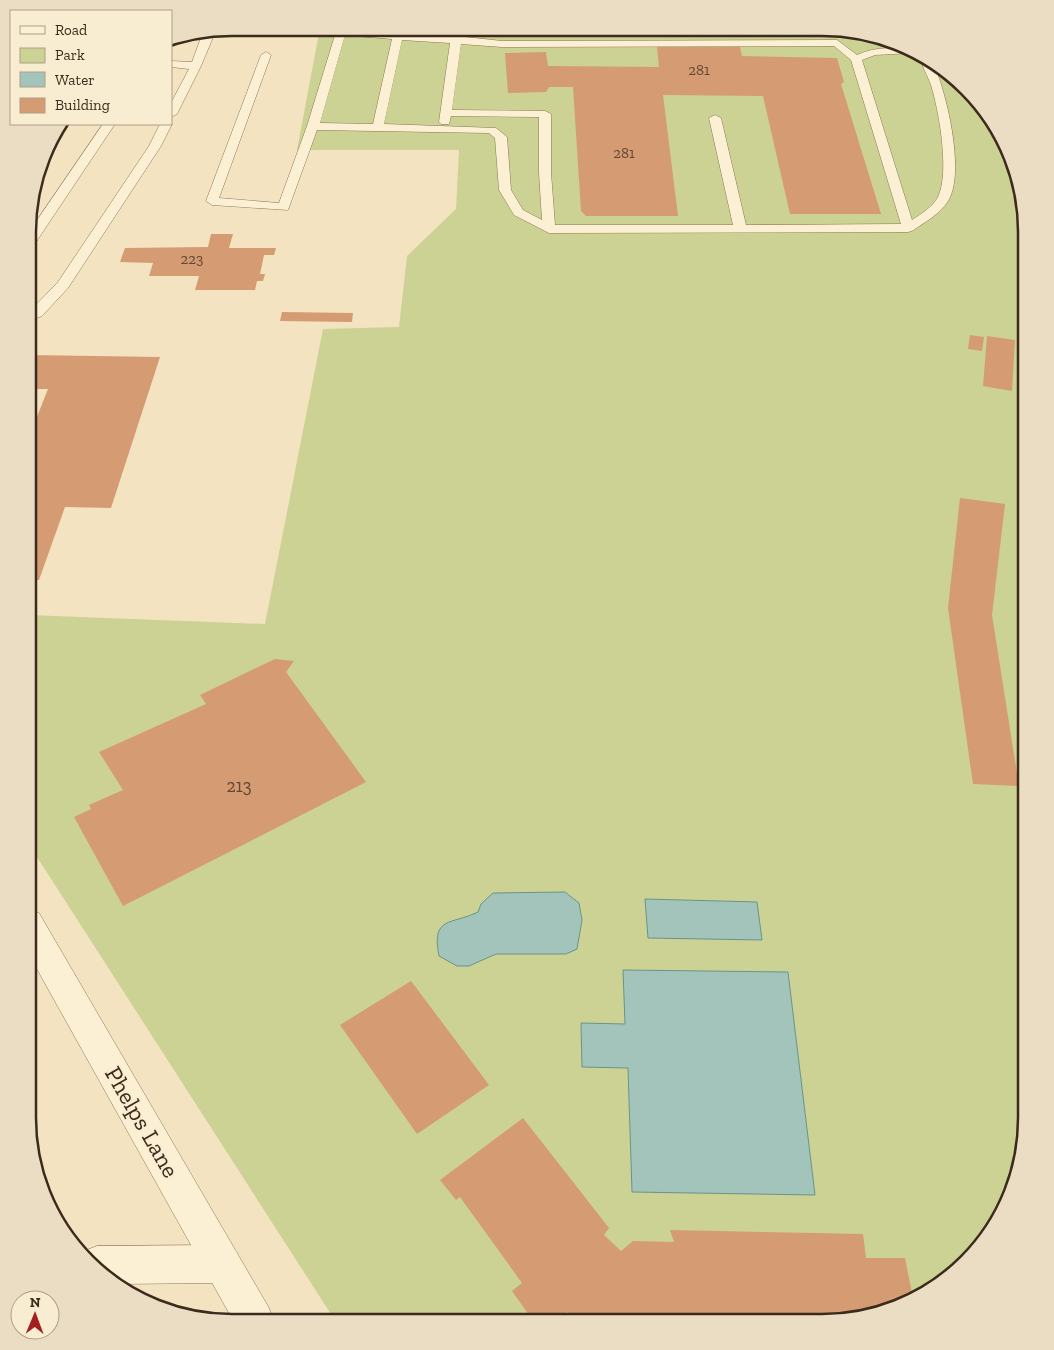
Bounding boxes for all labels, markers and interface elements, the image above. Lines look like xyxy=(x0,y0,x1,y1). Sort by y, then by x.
legend xyxy=(10,10,172,125)
text: Road xyxy=(55,21,88,39)
text: Park xyxy=(55,46,85,64)
house number: 281 xyxy=(688,61,710,79)
text: Water xyxy=(55,71,95,89)
text: Building xyxy=(55,96,110,114)
house number: 281 xyxy=(613,144,635,162)
house number: 223 xyxy=(181,250,203,268)
house number: 213 xyxy=(226,775,252,797)
street label: Phelps Lane xyxy=(99,1061,186,1183)
north arrow xyxy=(10,1290,60,1340)
text: N xyxy=(30,1294,41,1311)

